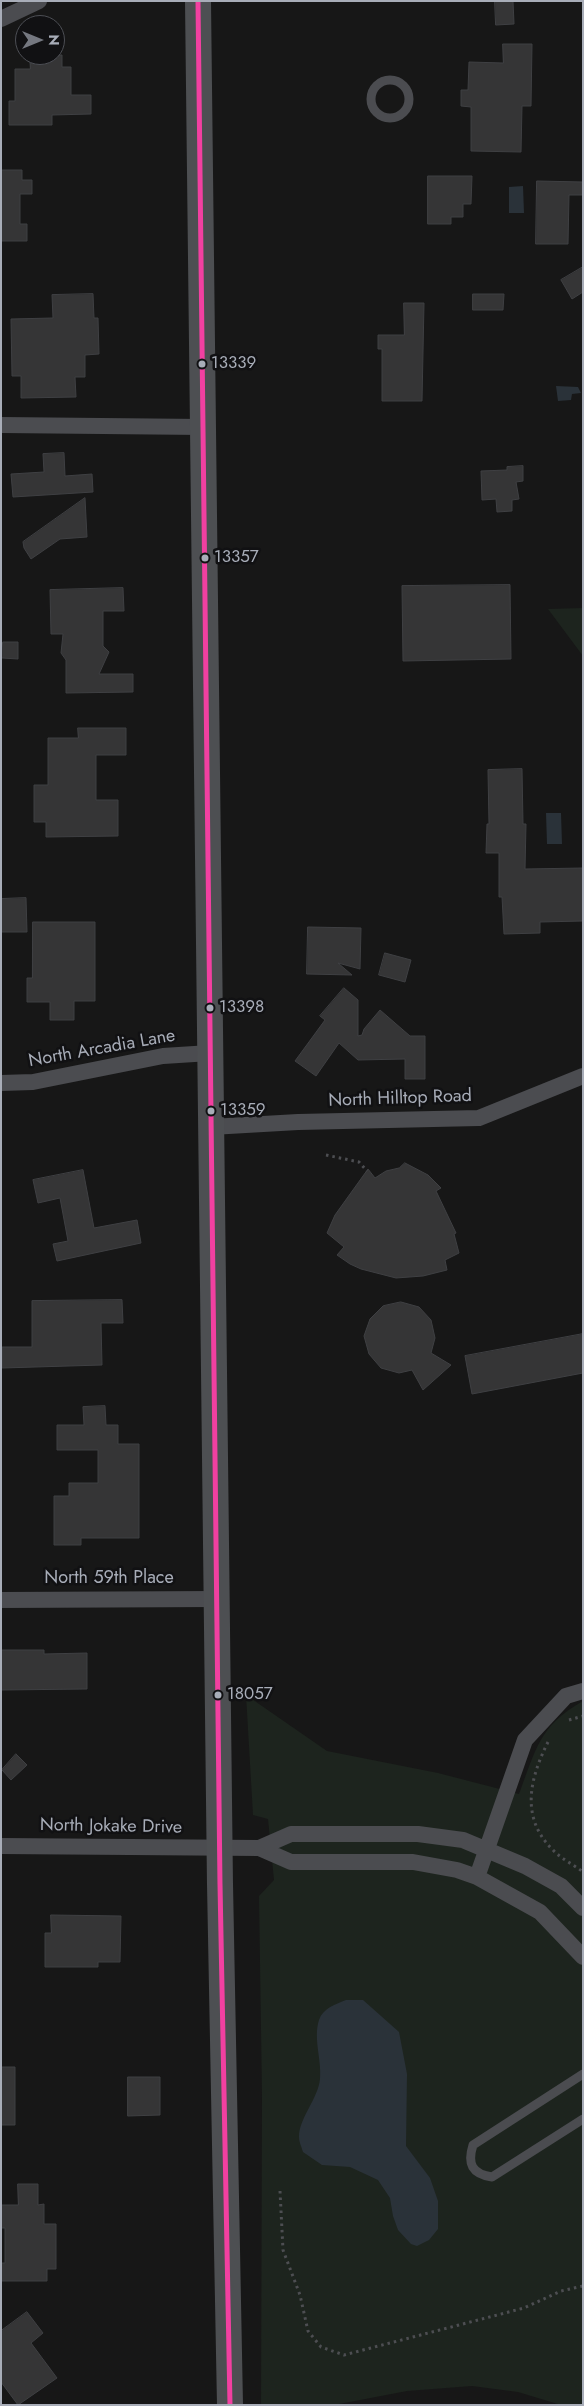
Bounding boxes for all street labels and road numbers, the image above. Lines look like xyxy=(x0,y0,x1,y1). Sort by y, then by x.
street label: North Arcadia Lane xyxy=(27,1025,177,1073)
street label: North Hilltop Road xyxy=(328,1086,472,1112)
street label: North 59th Place xyxy=(44,1568,174,1590)
street label: North Jokake Drive xyxy=(40,1815,182,1839)

